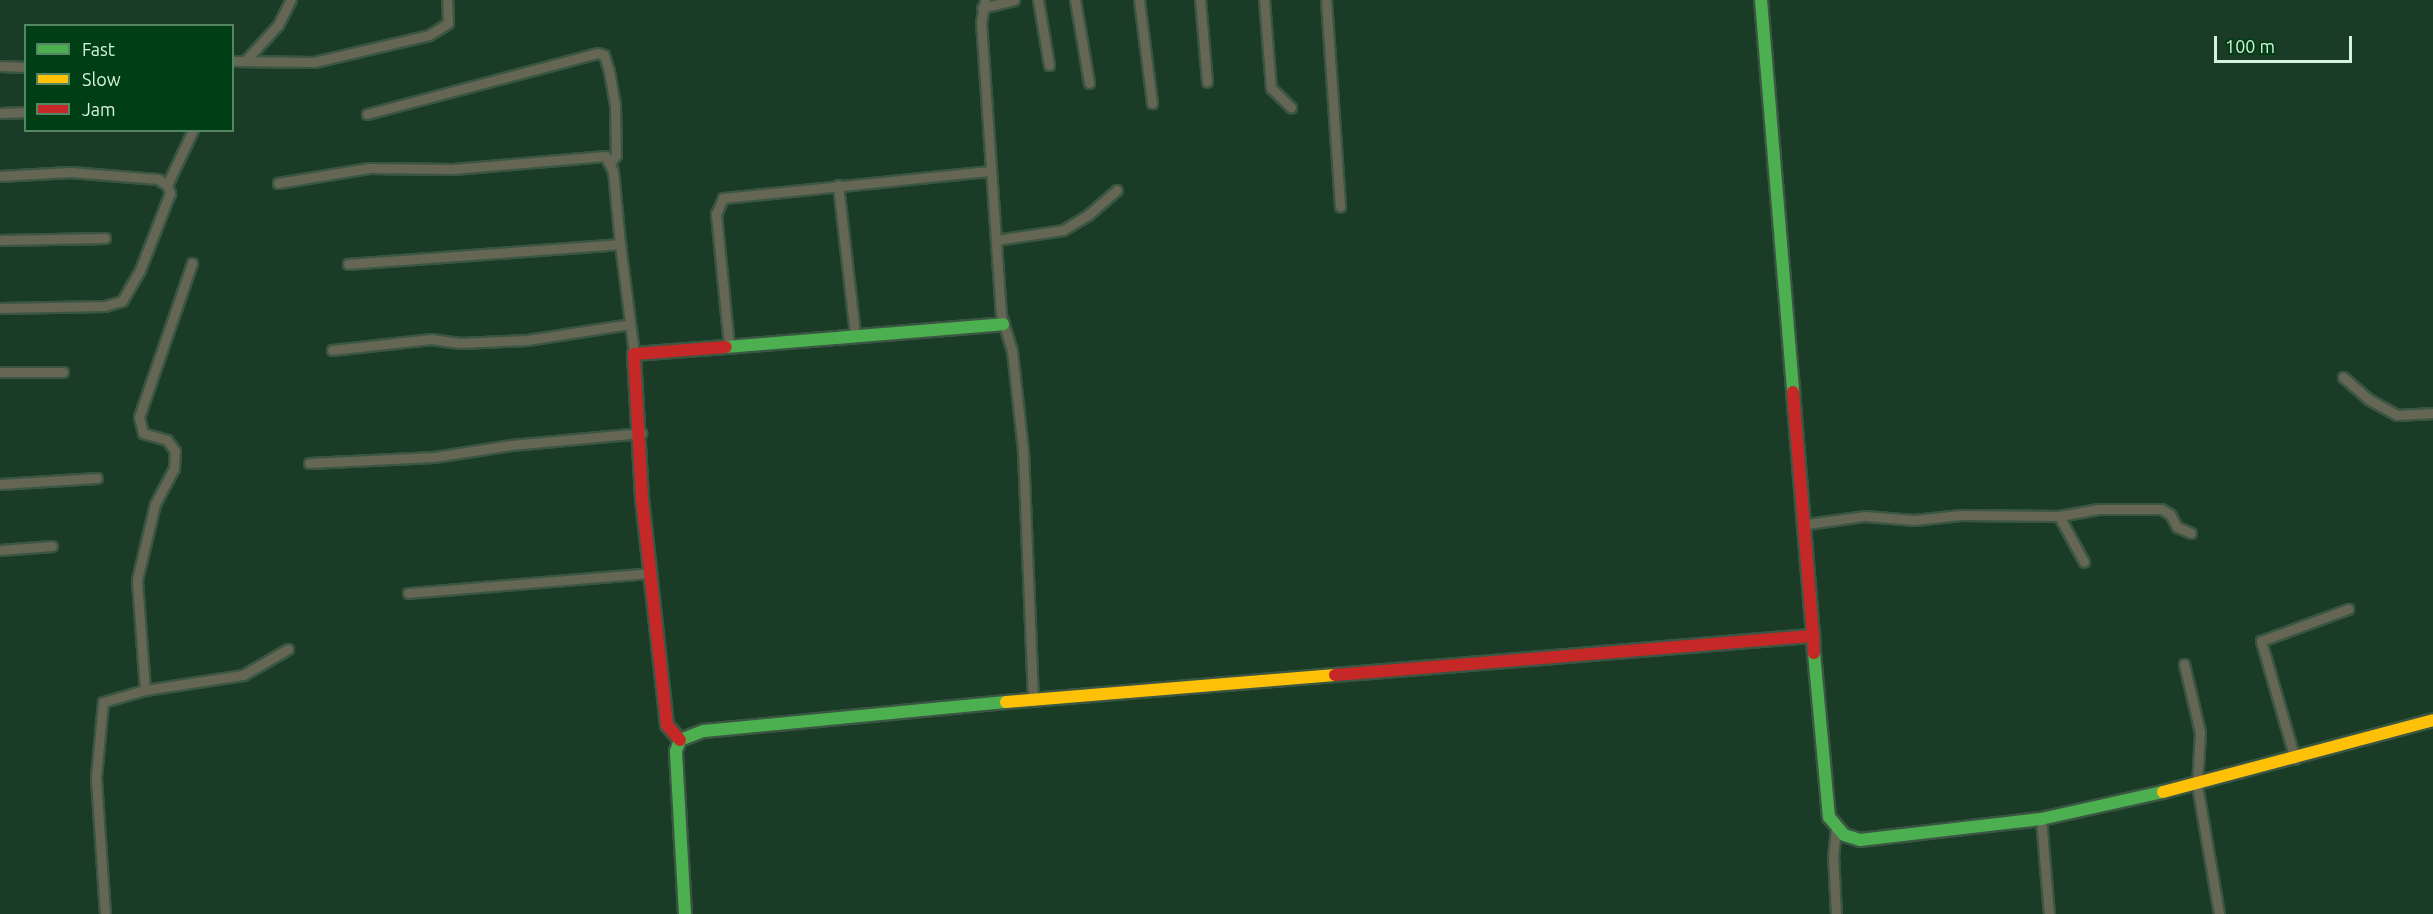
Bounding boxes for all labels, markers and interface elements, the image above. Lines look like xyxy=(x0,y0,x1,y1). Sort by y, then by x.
legend xyxy=(24,24,234,132)
scale bar xyxy=(2217,24,2355,62)
text: 100 m xyxy=(2225,36,2275,56)
text: Fast xyxy=(82,39,115,59)
text: Slow xyxy=(82,69,121,89)
text: Jam xyxy=(82,99,116,119)

